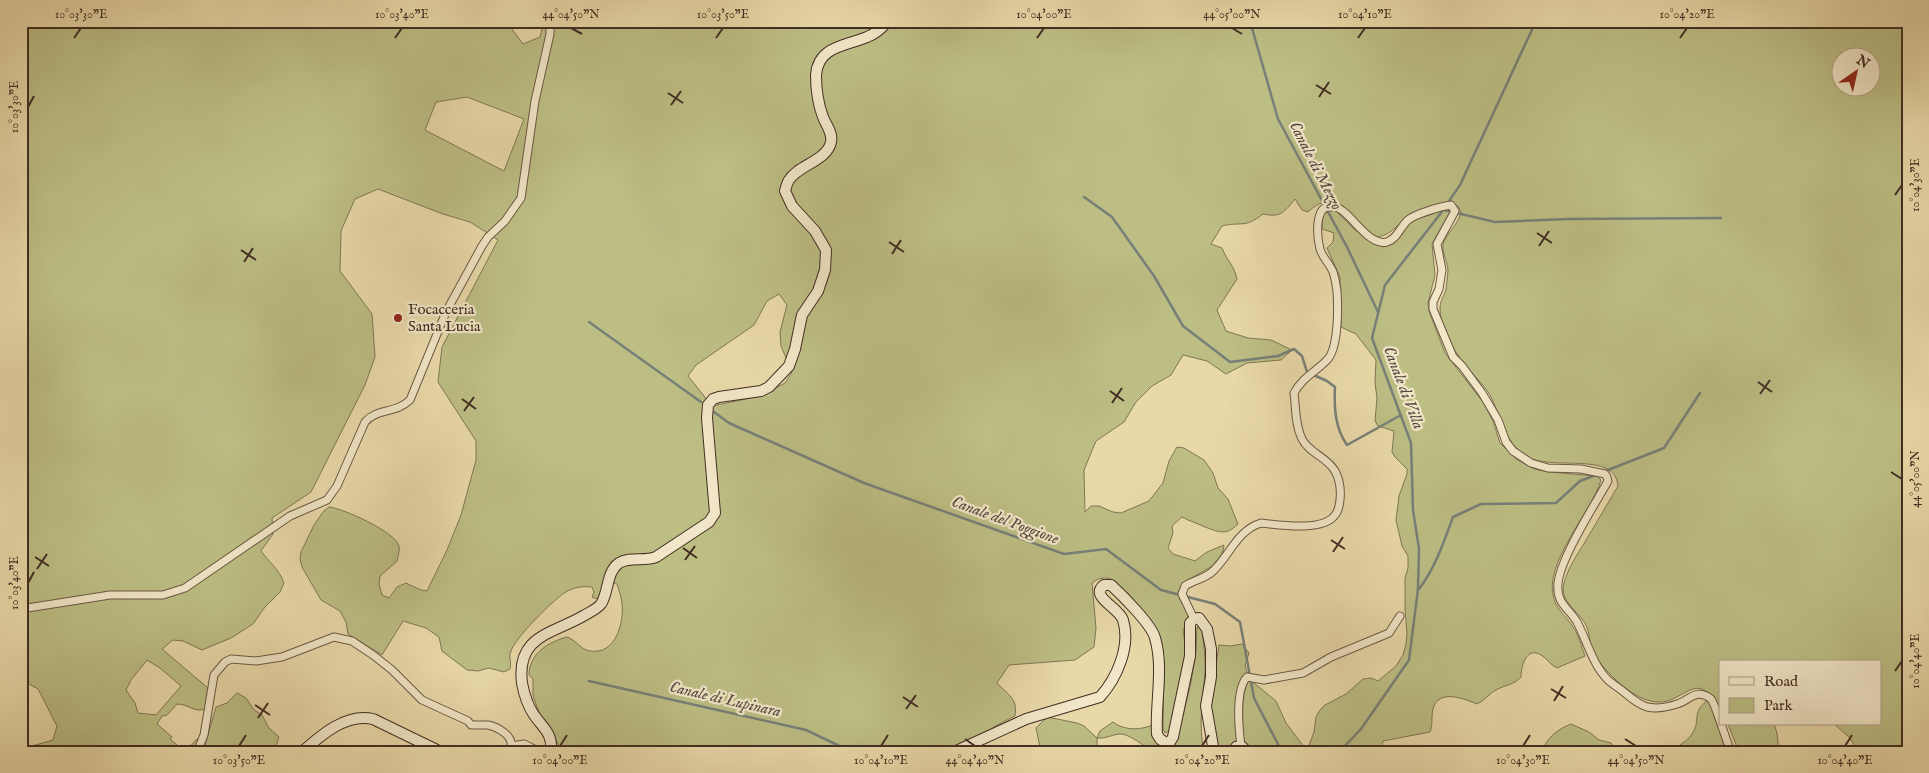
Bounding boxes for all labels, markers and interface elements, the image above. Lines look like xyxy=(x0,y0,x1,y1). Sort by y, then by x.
text: 10°03'30"E xyxy=(55,7,107,22)
text: 10°03'40"E xyxy=(375,7,429,22)
text: 44°04'50"N xyxy=(542,7,600,22)
text: 10°03'50"E xyxy=(697,7,749,22)
text: 10°04'00"E xyxy=(1016,7,1072,22)
text: 44°05'00"N xyxy=(1203,7,1261,22)
text: 10°04'10"E xyxy=(1338,7,1392,22)
text: 10°04'20"E xyxy=(1660,7,1715,22)
north arrow xyxy=(1832,48,1882,98)
text: N xyxy=(1852,51,1873,73)
text: 10°03'30"E xyxy=(7,81,22,133)
water label: Canale di Mezzo xyxy=(1284,118,1346,214)
text: 10°04'30"E xyxy=(1908,158,1923,212)
place label: Focacceria Santa Lucia xyxy=(408,300,481,336)
marker: Focacceria Santa Lucia xyxy=(392,312,404,324)
water label: Canale di Villa xyxy=(1378,344,1428,432)
text: 44°05'00"N xyxy=(1908,450,1923,508)
water label: Canale del Poggione xyxy=(949,492,1062,550)
text: 10°03'40"E xyxy=(7,556,22,610)
text: 10°04'40"E xyxy=(1908,633,1923,689)
legend xyxy=(1719,660,1882,726)
text: Road xyxy=(1764,672,1799,691)
water label: Canale di Lupinara xyxy=(668,678,782,722)
text: Park xyxy=(1764,696,1794,715)
text: 10°03'50"E xyxy=(213,753,265,768)
text: 10°04'00"E xyxy=(532,753,588,768)
text: 10°04'10"E xyxy=(854,753,908,768)
text: 44°04'40"N xyxy=(946,753,1005,768)
text: 10°04'20"E xyxy=(1175,753,1230,768)
text: 10°04'30"E xyxy=(1496,753,1550,768)
text: 44°04'50"N xyxy=(1607,753,1665,768)
text: 10°04'40"E xyxy=(1817,753,1873,768)

